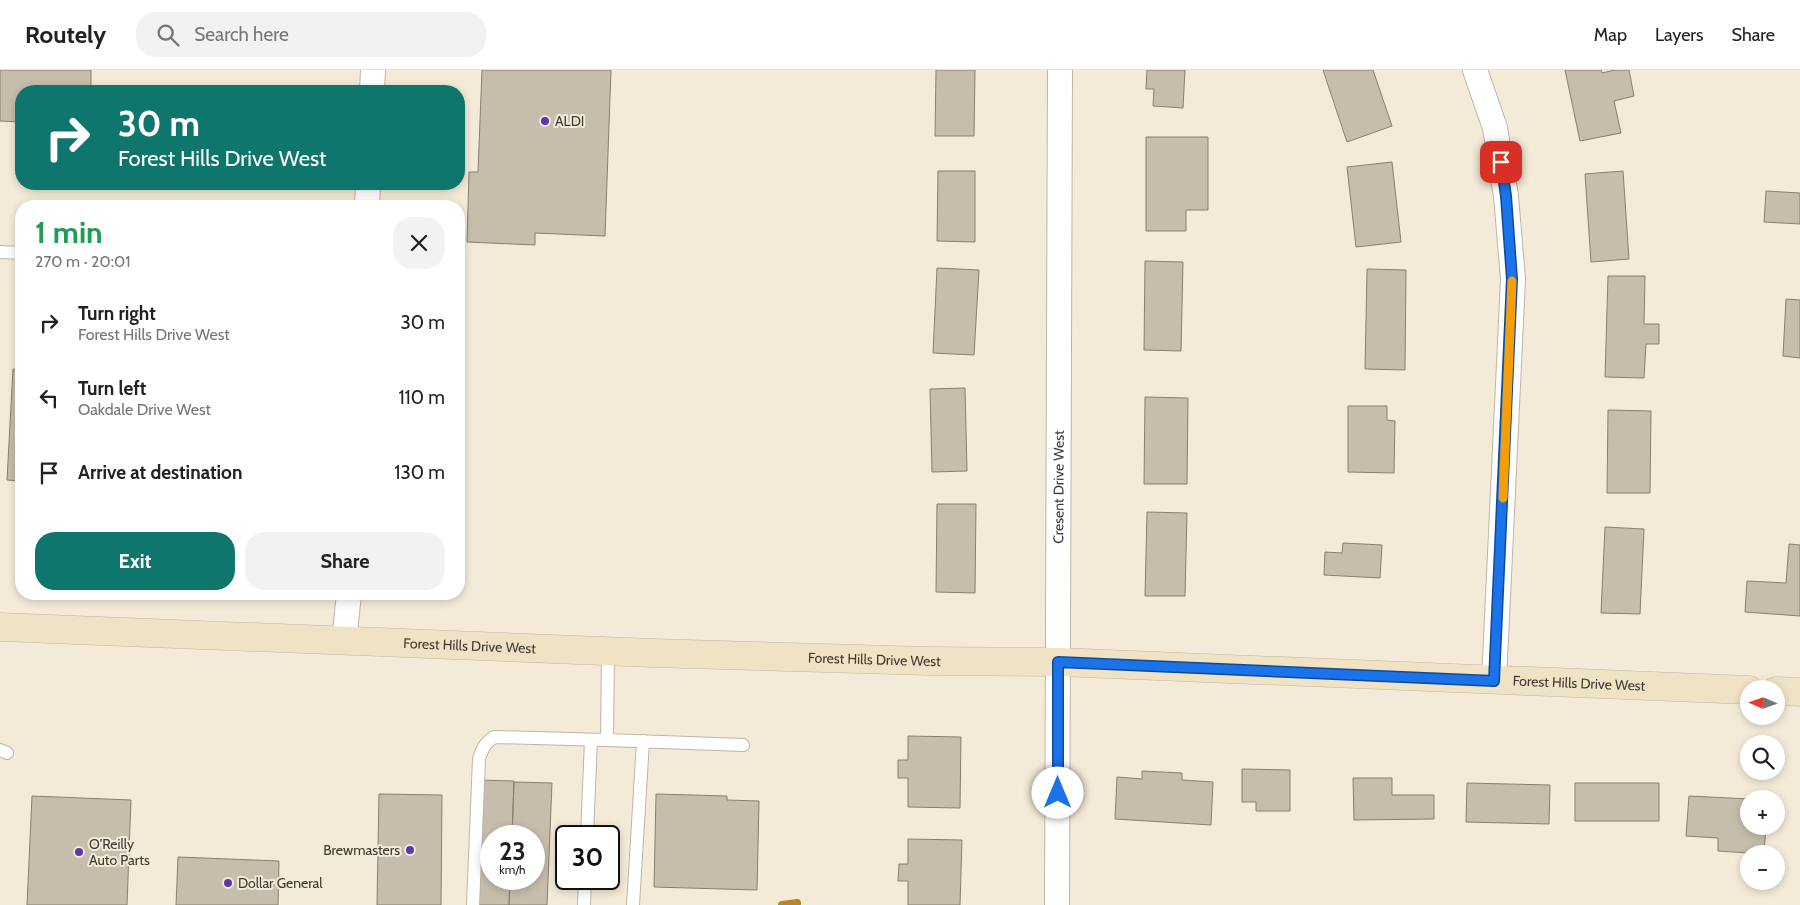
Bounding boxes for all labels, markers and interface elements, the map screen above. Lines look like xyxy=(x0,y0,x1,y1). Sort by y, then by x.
search box xyxy=(136,12,486,57)
text: Routely xyxy=(25,20,106,49)
icon: search xyxy=(154,21,182,49)
text: Search here xyxy=(194,23,289,46)
text: Map xyxy=(1594,24,1627,46)
text: Layers xyxy=(1655,24,1704,46)
text: Share xyxy=(1732,24,1775,46)
text: 30 m xyxy=(118,102,200,145)
icon: right xyxy=(35,105,100,170)
place label: ALDI xyxy=(555,112,584,130)
marker: ALDI xyxy=(539,115,551,127)
pin xyxy=(1480,141,1522,183)
text: Forest Hills Drive West xyxy=(118,145,327,172)
icon: arrive xyxy=(1487,148,1515,176)
text: 1 min xyxy=(35,214,103,251)
button: close xyxy=(393,217,445,269)
text: 270 m · 20:01 xyxy=(35,252,130,271)
text: Turn right xyxy=(78,302,156,325)
icon: right xyxy=(35,309,63,337)
text: 30 m xyxy=(401,311,445,334)
text: Forest Hills Drive West xyxy=(78,325,230,344)
text: Turn left xyxy=(78,377,146,400)
icon: left xyxy=(35,384,63,412)
text: 110 m xyxy=(398,386,445,409)
text: Oakdale Drive West xyxy=(78,400,211,419)
street label: Cresent Drive West xyxy=(1049,430,1068,544)
icon: arrive xyxy=(35,459,63,487)
text: Arrive at destination xyxy=(78,461,242,484)
text: 130 m xyxy=(394,461,445,484)
button: Exit xyxy=(35,532,235,590)
button: Share xyxy=(245,532,445,590)
street label: Forest Hills Drive West xyxy=(403,634,537,657)
street label: Forest Hills Drive West xyxy=(808,648,941,670)
street label: Forest Hills Drive West xyxy=(1512,671,1646,695)
north arrow xyxy=(1740,680,1785,725)
map controls xyxy=(1740,680,1785,890)
button: search xyxy=(1740,735,1785,780)
position arrow xyxy=(1031,766,1083,818)
button: + xyxy=(1740,790,1785,835)
speed limit sign: 30 xyxy=(555,825,620,890)
place label: O'Reilly Auto Parts xyxy=(89,835,150,869)
text: 23 xyxy=(499,836,526,866)
place label: Brewmasters xyxy=(323,841,400,859)
marker: Brewmasters xyxy=(404,844,416,856)
button: − xyxy=(1740,845,1785,890)
marker: O'Reilly Auto Parts xyxy=(73,846,85,858)
text: km/h xyxy=(499,862,526,877)
place label: Dollar General xyxy=(238,874,323,892)
marker: Dollar General xyxy=(222,877,234,889)

